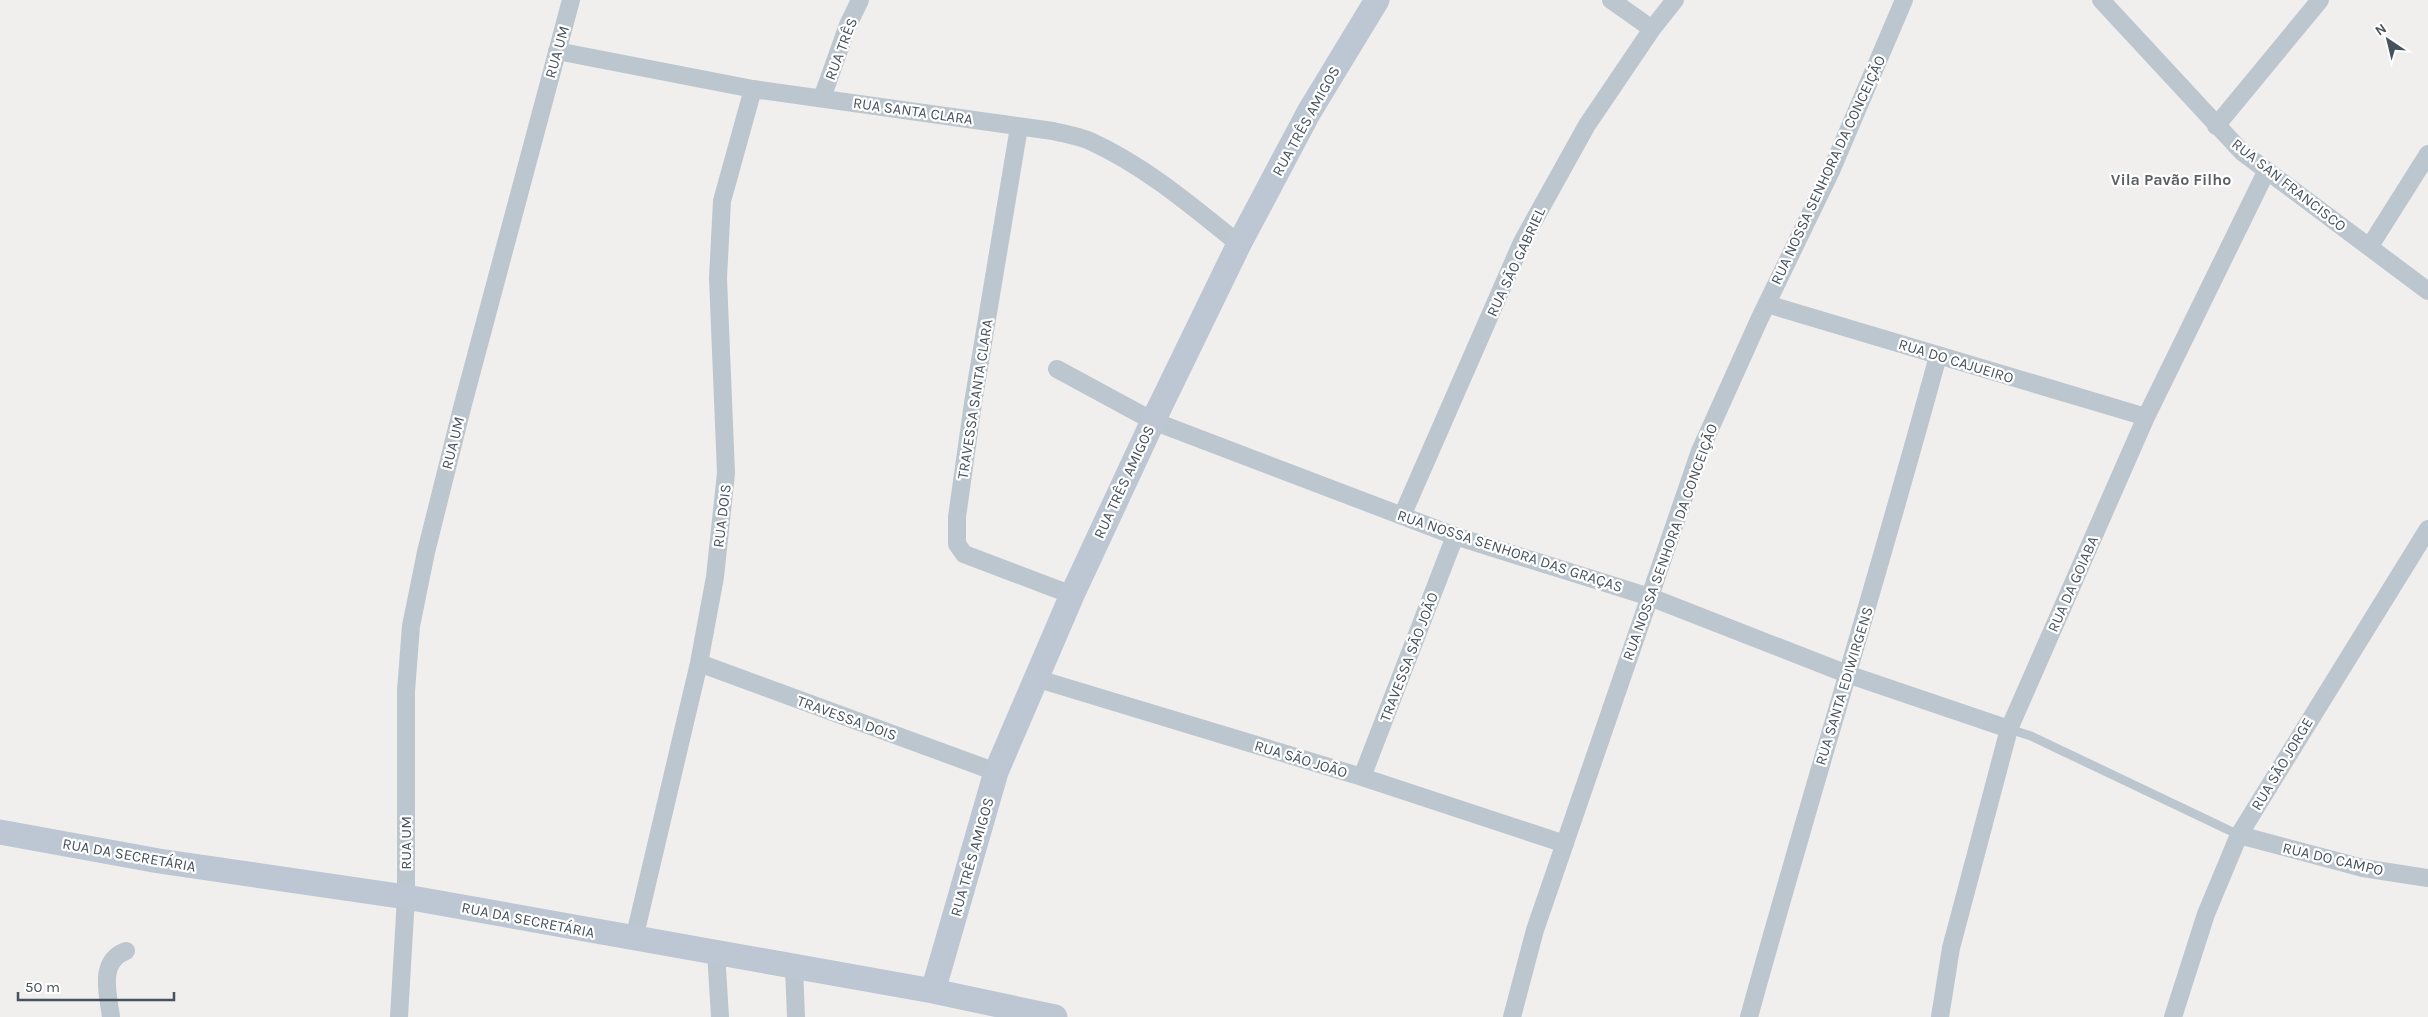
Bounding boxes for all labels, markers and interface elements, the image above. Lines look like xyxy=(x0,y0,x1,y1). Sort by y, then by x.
street label: RUA TRÊS xyxy=(821,15,861,83)
north arrow xyxy=(2363,15,2413,65)
text: N xyxy=(2372,20,2390,40)
street label: RUA UM xyxy=(541,24,573,80)
street label: RUA NOSSA SENHORA DA CONCEIÇÃO xyxy=(1767,53,1889,287)
street label: RUA TRÊS AMIGOS xyxy=(1268,63,1344,179)
street label: RUA SANTA CLARA xyxy=(852,94,974,128)
street label: RUA SAN FRANCISCO xyxy=(2228,135,2350,235)
district label: Vila Pavão Filho xyxy=(2111,170,2231,189)
street label: RUA SÃO GABRIEL xyxy=(1483,204,1549,320)
street label: TRAVESSA SANTA CLARA xyxy=(953,317,997,480)
street label: RUA DO CAJUEIRO xyxy=(1896,335,2016,387)
street label: RUA UM xyxy=(438,415,468,471)
street label: RUA NOSSA SENHORA DA CONCEIÇÃO xyxy=(1619,421,1721,663)
street label: RUA TRÊS AMIGOS xyxy=(1090,423,1158,541)
street label: RUA DOIS xyxy=(709,483,735,549)
street label: RUA NOSSA SENHORA DAS GRAÇAS xyxy=(1395,506,1625,596)
street label: RUA DA GOIABA xyxy=(2044,533,2102,635)
street label: TRAVESSA SÃO JOÃO xyxy=(1376,590,1442,724)
street label: RUA SANTA EDIWIRGENS xyxy=(1811,605,1877,767)
street label: TRAVESSA DOIS xyxy=(795,692,899,744)
street label: RUA SÃO JORGE xyxy=(2247,714,2317,814)
street label: RUA SÃO JOÃO xyxy=(1252,736,1350,782)
street label: RUA TRÊS AMIGOS xyxy=(946,795,998,919)
street label: RUA UM xyxy=(397,816,415,870)
street label: RUA DA SECRETÁRIA xyxy=(61,834,197,876)
street label: RUA DO CAMPO xyxy=(2281,839,2385,879)
street label: RUA DA SECRETÁRIA xyxy=(460,898,596,942)
scale bar xyxy=(18,970,174,1002)
text: 50 m xyxy=(25,978,60,996)

